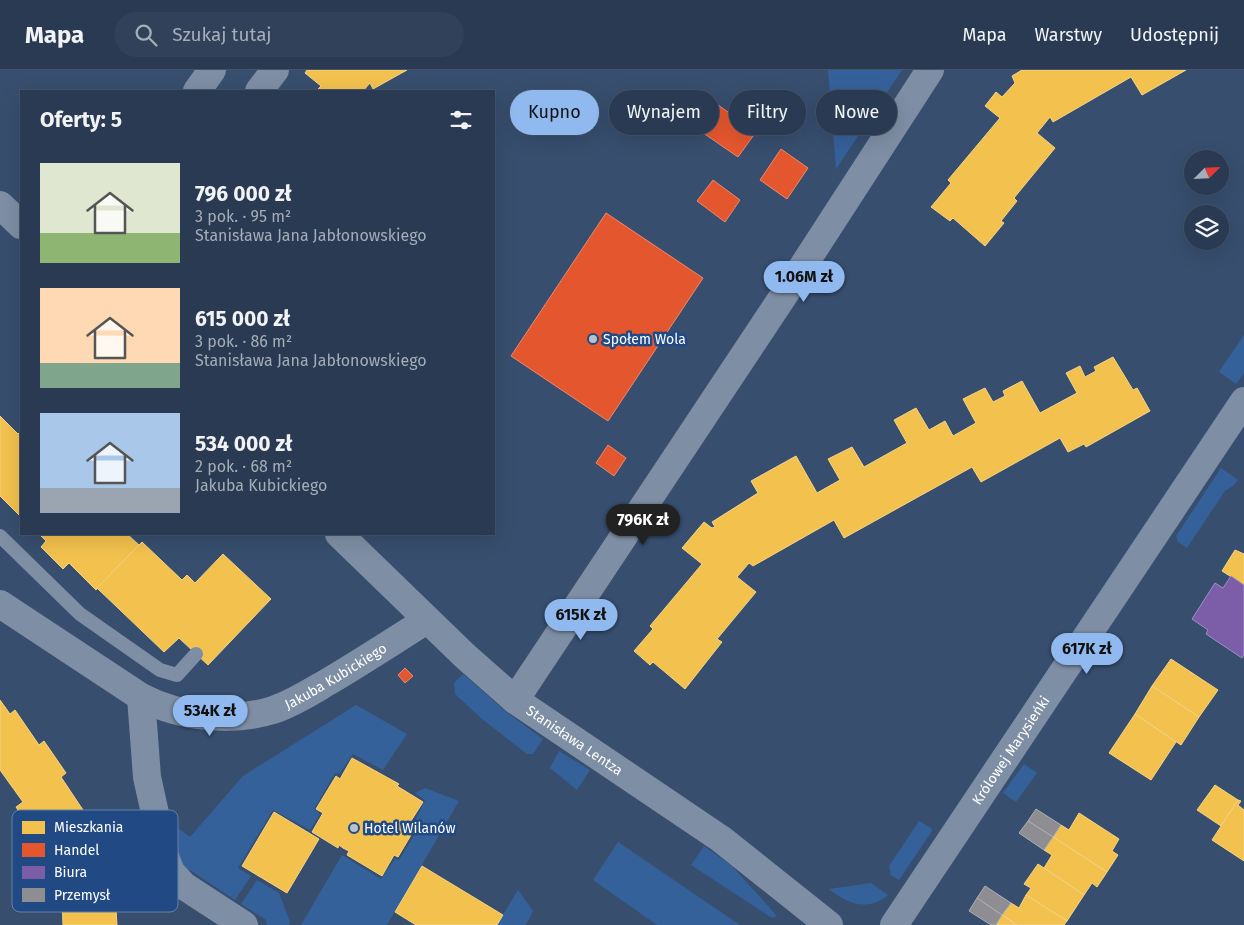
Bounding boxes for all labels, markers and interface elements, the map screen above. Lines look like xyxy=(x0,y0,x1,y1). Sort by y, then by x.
search box xyxy=(114,12,464,57)
text: Mapa xyxy=(25,21,84,49)
icon: search xyxy=(132,21,160,49)
text: Szukaj tutaj xyxy=(172,23,272,46)
text: Mapa xyxy=(962,24,1007,46)
text: Warstwy xyxy=(1035,24,1102,46)
text: Udostępnij xyxy=(1130,24,1219,46)
chip: Kupno xyxy=(510,90,599,135)
chip: Wynajem xyxy=(609,90,719,135)
chip: Filtry xyxy=(729,90,806,135)
chip: Nowe xyxy=(816,90,897,135)
icon: filters xyxy=(447,106,475,134)
text: Oferty: 5 xyxy=(40,107,122,133)
north arrow xyxy=(1184,150,1229,195)
map controls xyxy=(1184,150,1229,250)
text: 796 000 zł xyxy=(195,181,292,207)
icon: home xyxy=(80,183,140,243)
button: layers xyxy=(1184,205,1229,250)
text: 3 pok. · 95 m² xyxy=(195,207,291,226)
text: Stanisława Jana Jabłonowskiego xyxy=(195,226,427,245)
pin: 1.06M zł xyxy=(752,260,856,303)
text: 1.06M zł xyxy=(775,267,833,286)
text: 615 000 zł xyxy=(195,306,290,332)
icon: home xyxy=(80,308,140,368)
place label: Społem Wola xyxy=(603,331,686,348)
text: 3 pok. · 86 m² xyxy=(195,332,292,351)
marker: Społem Wola xyxy=(587,333,599,345)
text: Stanisława Jana Jabłonowskiego xyxy=(195,351,427,370)
text: 534 000 zł xyxy=(195,431,293,457)
icon: home xyxy=(80,433,140,493)
text: 2 pok. · 68 m² xyxy=(195,457,292,476)
text: Jakuba Kubickiego xyxy=(195,476,327,495)
pin: 796K zł xyxy=(597,504,689,546)
text: 796K zł xyxy=(617,510,669,529)
pin: 615K zł xyxy=(535,598,627,641)
text: 615K zł xyxy=(556,605,606,624)
pin: 617K zł xyxy=(1041,632,1133,675)
street label: Jakuba Kubickiego xyxy=(282,639,390,713)
text: 617K zł xyxy=(1062,639,1112,658)
street label: Królowej Marysieńki xyxy=(968,693,1053,808)
pin: 534K zł xyxy=(164,694,256,737)
text: 534K zł xyxy=(184,701,236,720)
street label: Stanisława Lentza xyxy=(523,702,626,779)
legend xyxy=(12,810,178,912)
text: Mieszkania xyxy=(54,819,123,836)
place label: Hotel Wilanów xyxy=(364,820,456,837)
marker: Hotel Wilanów xyxy=(348,822,360,834)
text: Handel xyxy=(54,842,99,859)
text: Biura xyxy=(54,864,87,881)
text: Przemysł xyxy=(54,887,111,904)

